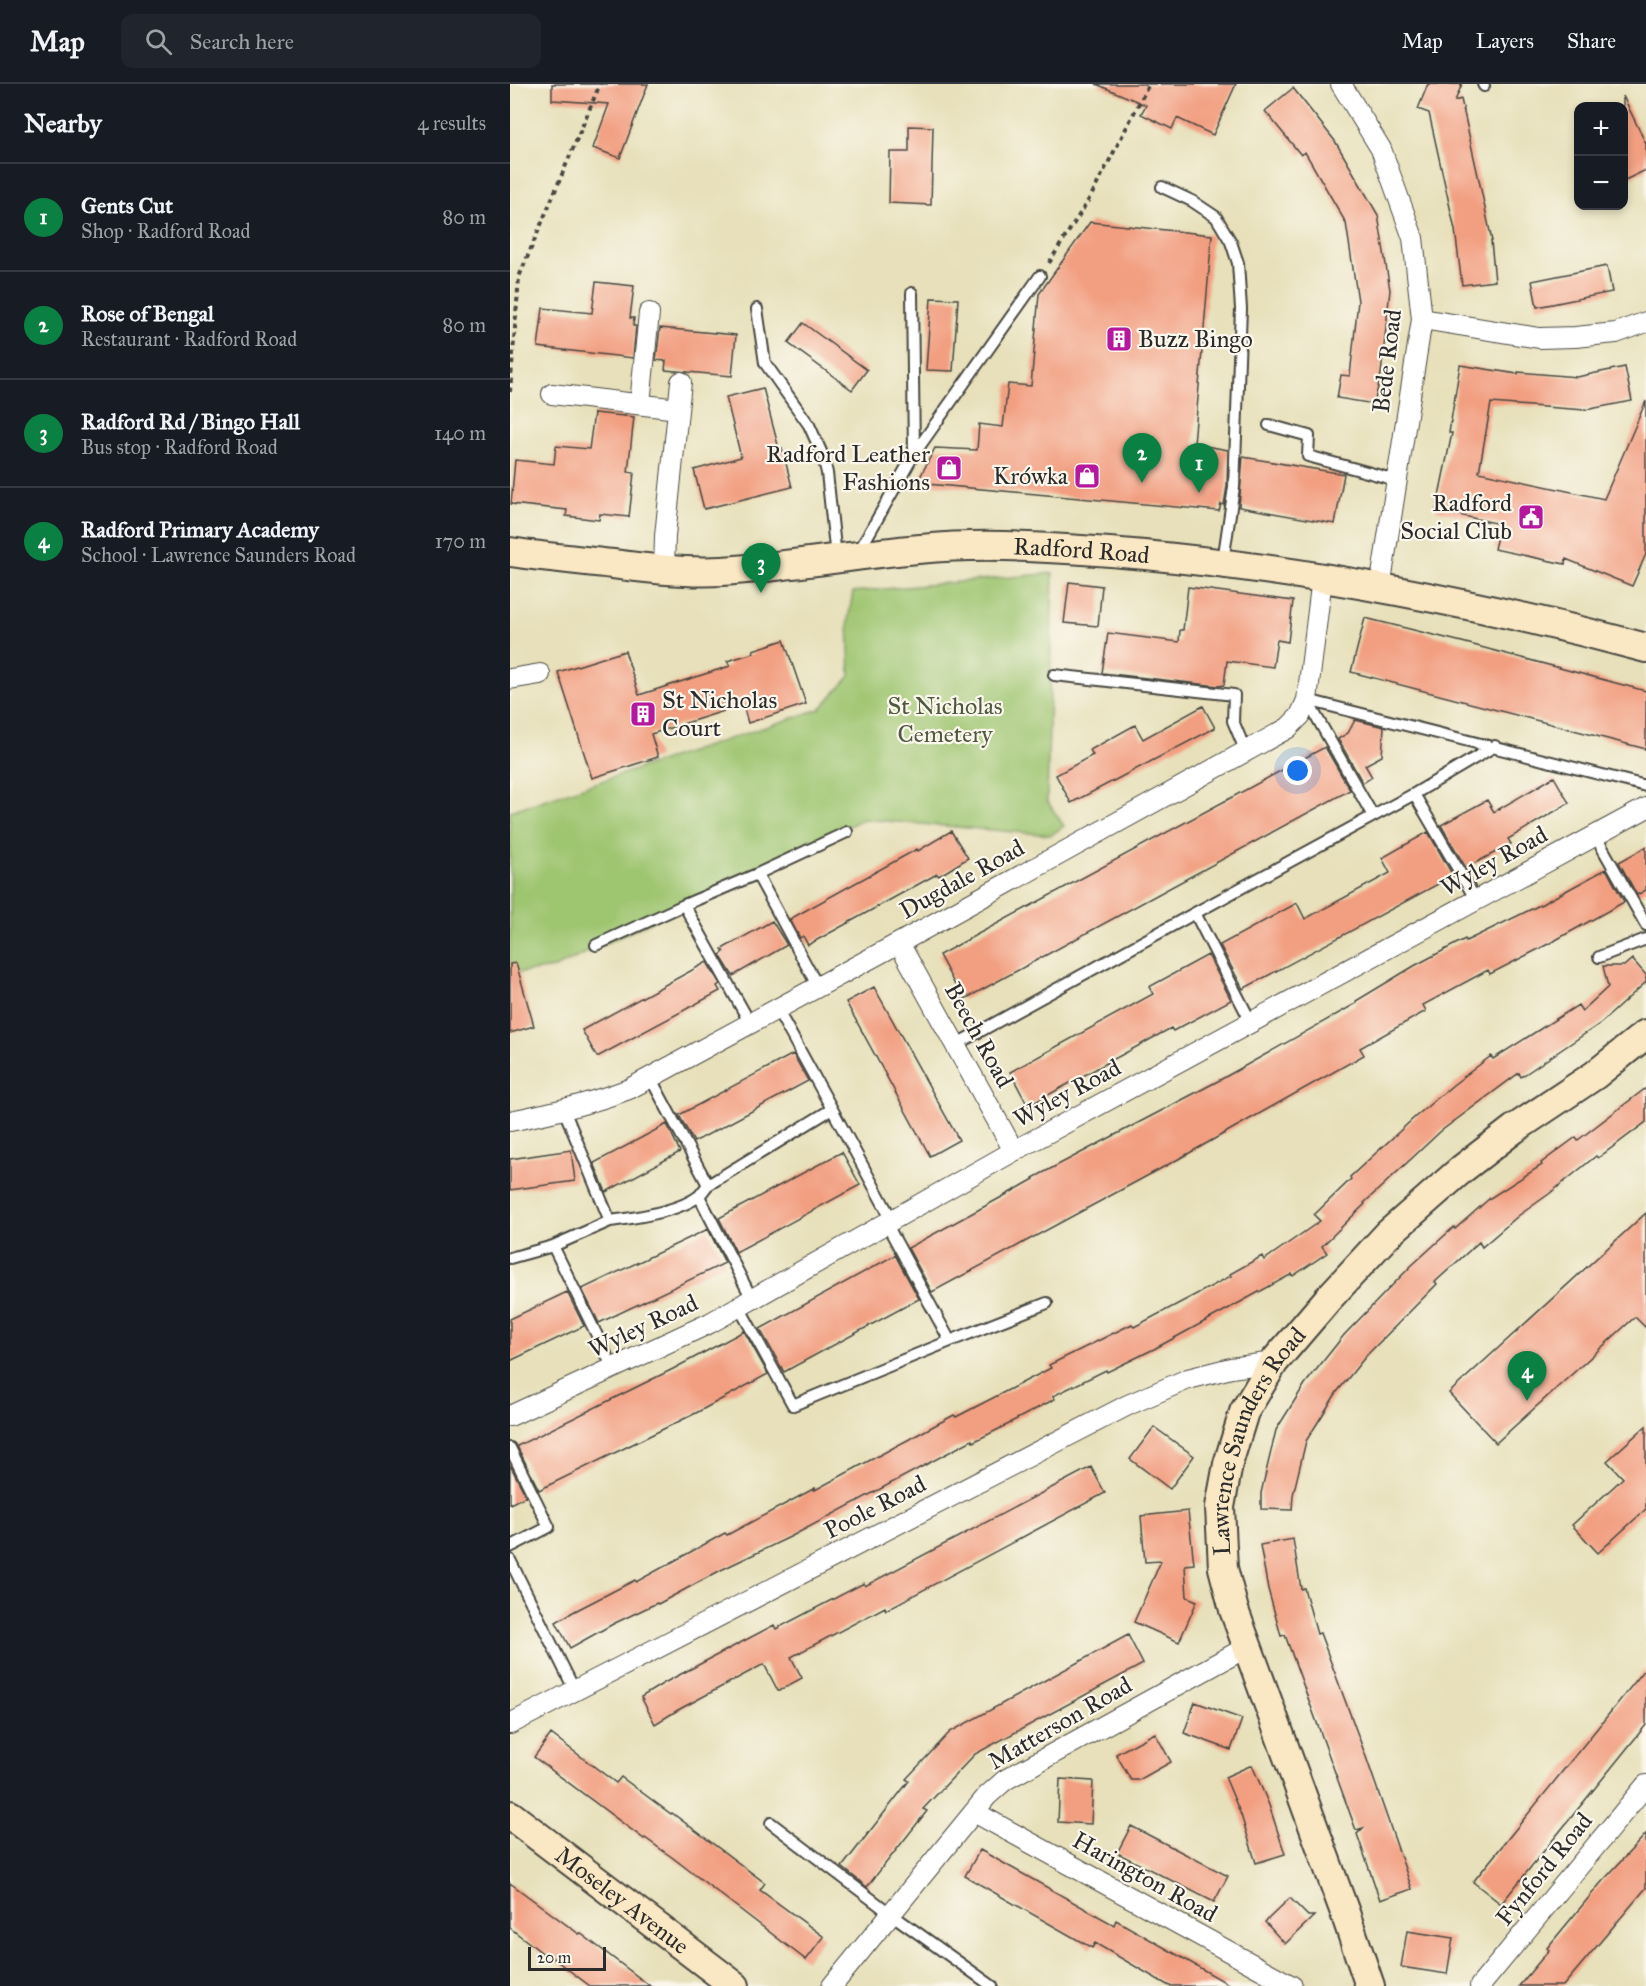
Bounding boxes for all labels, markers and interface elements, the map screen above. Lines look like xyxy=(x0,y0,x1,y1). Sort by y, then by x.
search box xyxy=(121,14,541,68)
text: Map xyxy=(30,24,85,59)
icon: search xyxy=(142,25,175,58)
text: Search here xyxy=(190,28,294,55)
text: Map xyxy=(1402,28,1443,54)
text: Layers xyxy=(1476,28,1534,54)
text: Share xyxy=(1567,28,1616,54)
map controls xyxy=(1574,102,1628,210)
button: + xyxy=(1574,102,1628,156)
text: Nearby xyxy=(24,107,102,139)
text: 4 results xyxy=(417,111,486,135)
button: − xyxy=(1574,156,1628,210)
text: Gents Cut xyxy=(81,192,173,219)
text: 1 xyxy=(40,205,47,229)
text: 80 m xyxy=(443,205,486,229)
text: Shop · Radford Road xyxy=(81,219,250,243)
text: Rose of Bengal xyxy=(81,300,214,327)
street label: Bede Road xyxy=(1366,307,1408,415)
text: 2 xyxy=(39,313,48,337)
text: 80 m xyxy=(443,313,486,337)
building icon: Buzz Bingo xyxy=(1104,324,1134,354)
place label: Buzz Bingo xyxy=(1138,324,1253,354)
text: Restaurant · Radford Road xyxy=(81,327,297,351)
text: Radford Rd / Bingo Hall xyxy=(81,408,300,435)
text: 3 xyxy=(40,421,48,445)
text: 140 m xyxy=(434,421,486,445)
pin: 2 xyxy=(1122,434,1162,483)
text: Bus stop · Radford Road xyxy=(81,435,278,459)
place label: Radford Leather Fashions xyxy=(766,439,930,497)
pin: 1 xyxy=(1180,444,1218,493)
shop icon: Radford Leather Fashions xyxy=(934,453,964,483)
place label: Krówka xyxy=(993,461,1069,491)
shop icon: Krówka xyxy=(1072,461,1102,491)
place label: Radford Social Club xyxy=(1400,488,1512,546)
public building icon: Radford Social Club xyxy=(1516,502,1546,532)
text: Radford Primary Academy xyxy=(81,516,319,543)
text: 4 xyxy=(38,529,49,553)
text: 170 m xyxy=(435,529,486,553)
street label: Radford Road xyxy=(1013,531,1151,570)
text: School · Lawrence Saunders Road xyxy=(81,543,356,567)
pin: 3 xyxy=(742,544,780,593)
place label: St Nicholas Court xyxy=(662,685,777,743)
park label: St Nicholas Cemetery xyxy=(887,691,1003,749)
building icon: St Nicholas Court xyxy=(628,699,658,729)
your location xyxy=(1283,756,1312,785)
street label: Wyley Road xyxy=(1435,819,1553,903)
street label: Dugdale Road xyxy=(894,832,1030,926)
street label: Beech Road xyxy=(938,977,1020,1093)
street label: Wyley Road xyxy=(1008,1052,1126,1134)
street label: Wyley Road xyxy=(583,1288,703,1364)
street label: Lawrence Saunders Road xyxy=(1205,1321,1312,1556)
pin: 4 xyxy=(1508,1352,1546,1401)
street label: Poole Road xyxy=(819,1469,931,1545)
street label: Matterson Road xyxy=(983,1670,1137,1776)
street label: Fynford Road xyxy=(1489,1806,1599,1932)
street label: Harington Road xyxy=(1067,1825,1223,1929)
street label: Moseley Avenue xyxy=(549,1840,695,1961)
scale bar xyxy=(528,1944,606,1972)
text: 20 m xyxy=(537,1948,571,1967)

